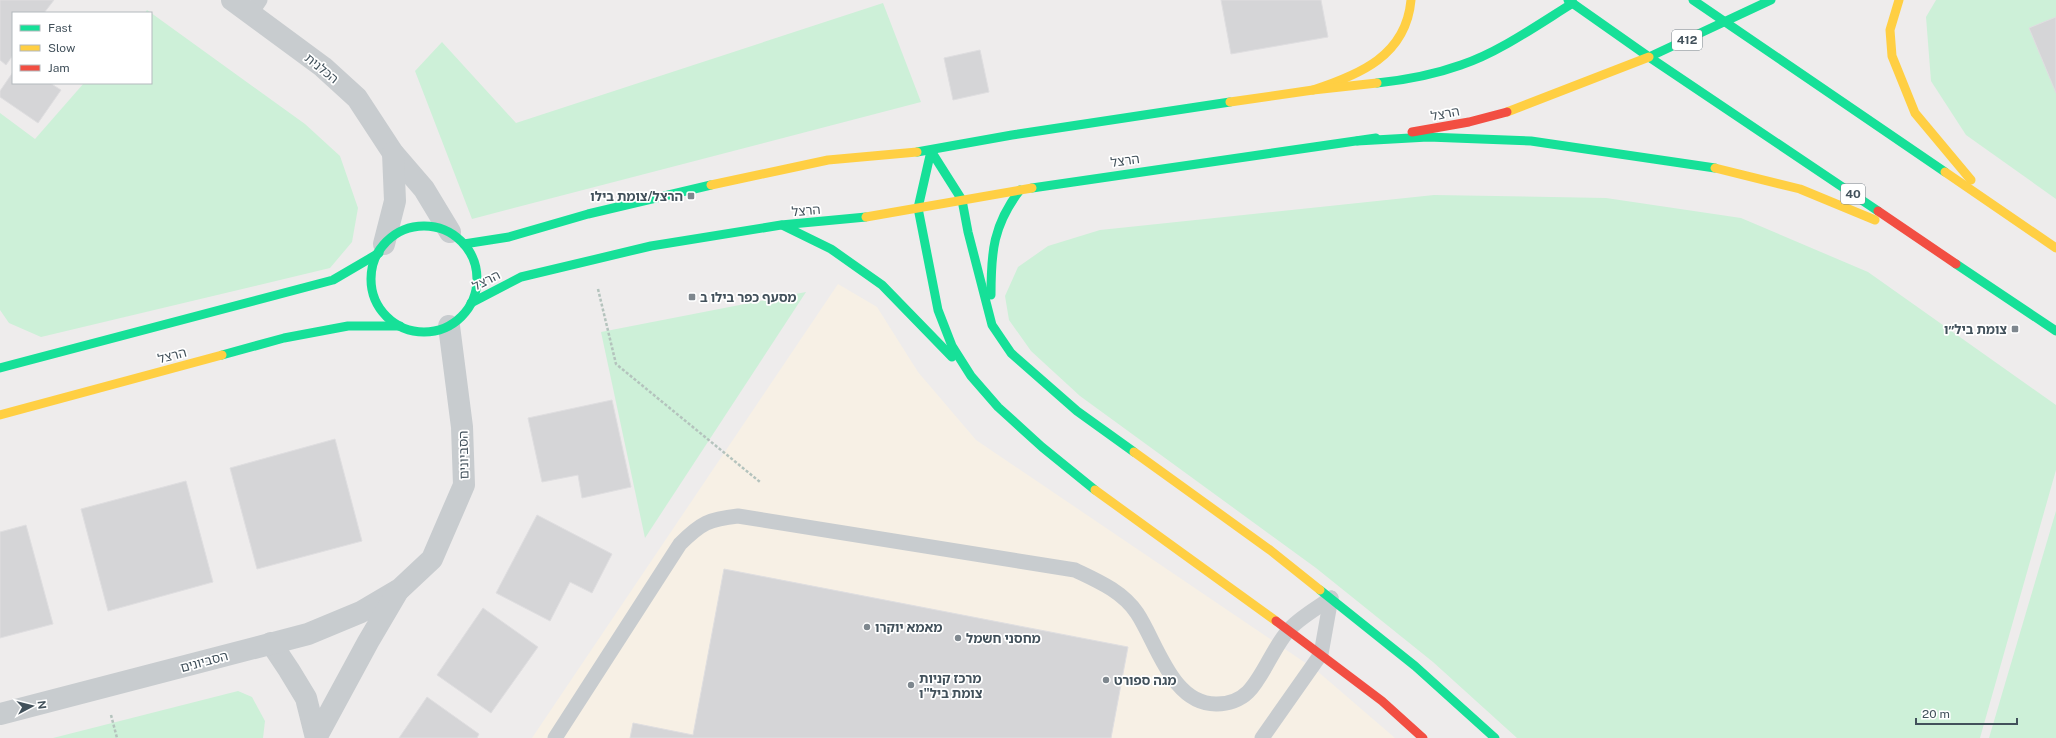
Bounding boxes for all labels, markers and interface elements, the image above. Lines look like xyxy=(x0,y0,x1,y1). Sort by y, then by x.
legend xyxy=(12,12,152,84)
text: Fast xyxy=(48,21,73,35)
road number: 412 xyxy=(1672,30,1702,50)
text: Slow xyxy=(48,41,76,55)
street label: הכלנית xyxy=(302,50,342,86)
text: Jam xyxy=(48,61,70,75)
street label: הרצל xyxy=(1429,103,1461,124)
street label: הרצל xyxy=(1110,151,1140,170)
road number: 40 xyxy=(1841,184,1865,204)
place label: הרצל/צומת בילו xyxy=(590,189,683,204)
marker: הרצל/צומת בילו xyxy=(686,191,696,201)
street label: הרצל xyxy=(791,202,821,219)
street label: הרצל xyxy=(470,267,503,294)
place label: מסעף כפר בילו ב xyxy=(700,290,796,305)
marker: מסעף כפר בילו ב xyxy=(687,292,697,302)
place label: צומת ביל״ו xyxy=(1944,322,2007,337)
marker: צומת ביל״ו xyxy=(2010,324,2020,334)
street label: הרצל xyxy=(156,344,188,366)
street label: הסביונים xyxy=(456,430,471,480)
place label: מאמא יוקרו xyxy=(875,620,942,635)
marker: מאמא יוקרו xyxy=(862,622,872,632)
place label: מחסני חשמל xyxy=(966,631,1041,646)
marker: מחסני חשמל xyxy=(953,633,963,643)
street label: הסביונים xyxy=(179,648,230,675)
place label: מרכז קניות צומת ביל"ו xyxy=(919,671,983,701)
place label: מגה ספורט xyxy=(1114,673,1176,688)
marker: מגה ספורט xyxy=(1101,675,1111,685)
marker: מרכז קניות צומת ביל"ו xyxy=(906,680,916,690)
north arrow xyxy=(12,686,52,726)
text: N xyxy=(35,700,48,710)
scale bar xyxy=(1916,700,2017,726)
text: 20 m xyxy=(1922,707,1950,721)

